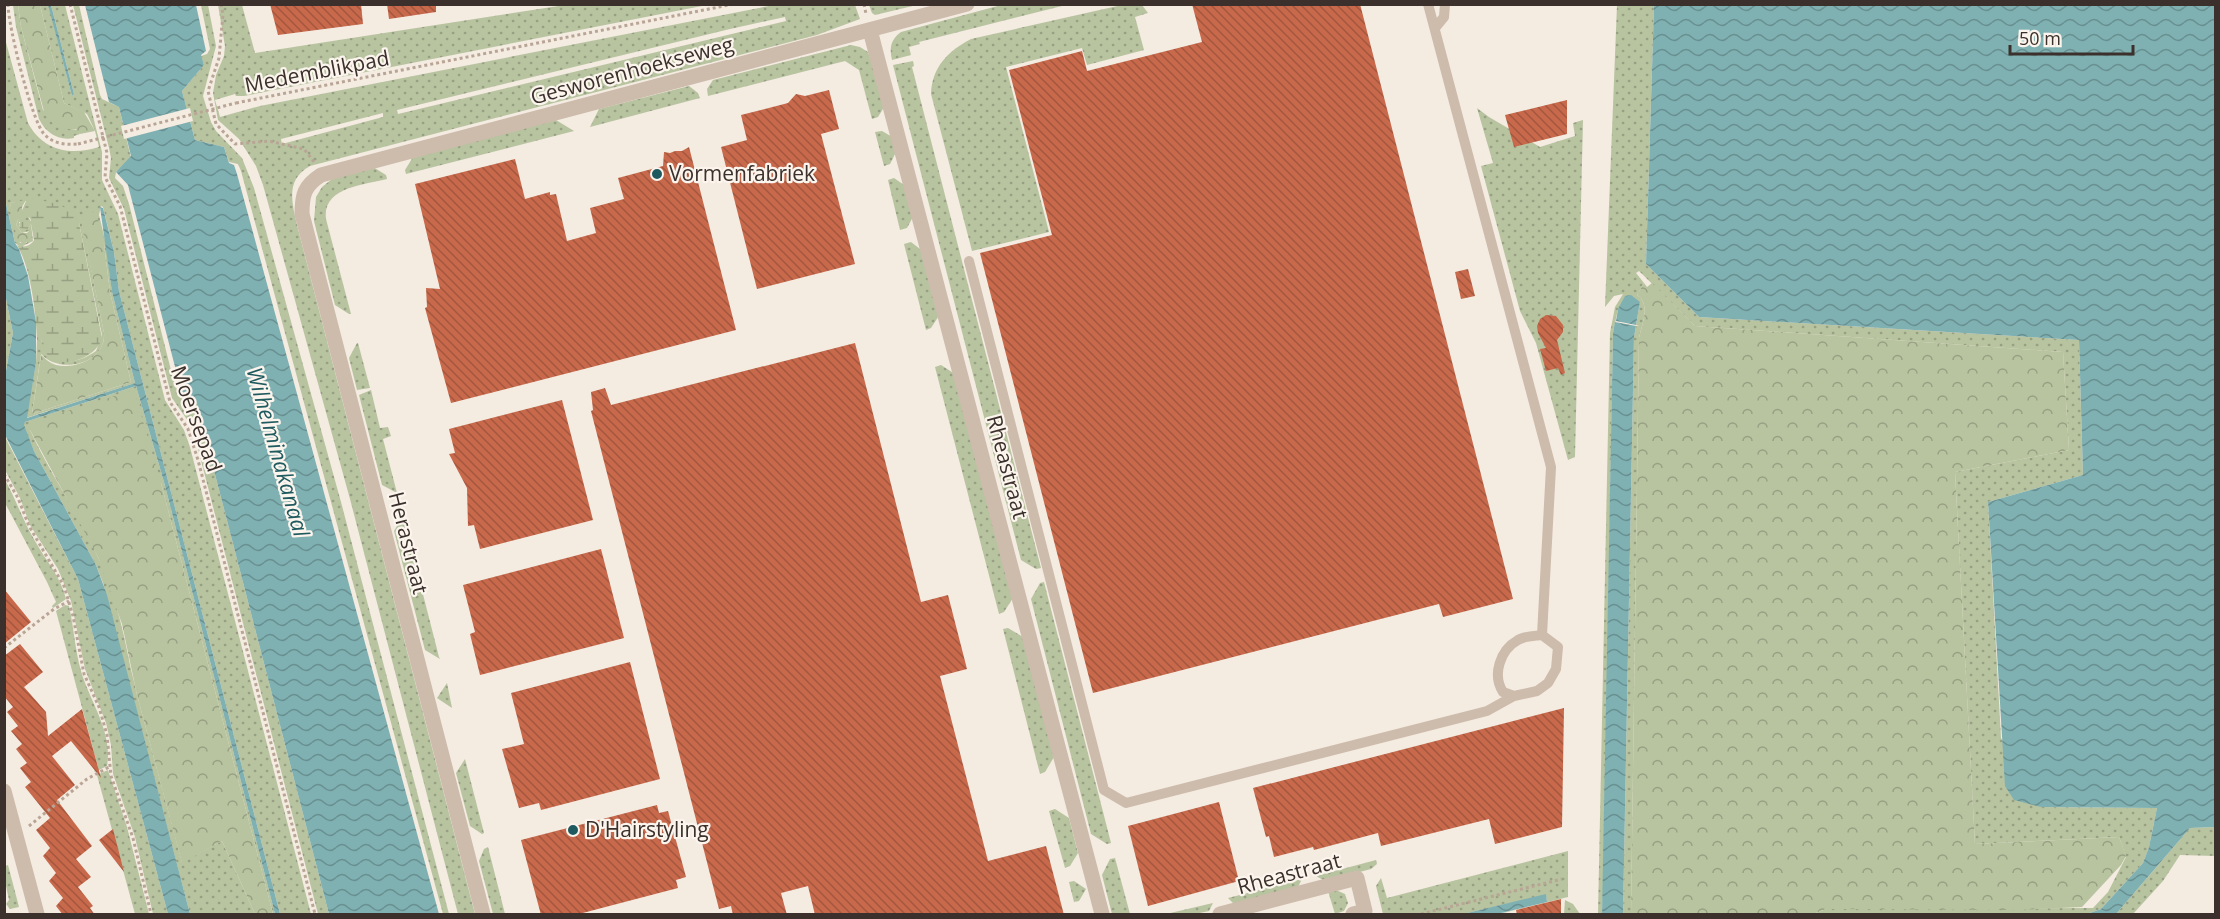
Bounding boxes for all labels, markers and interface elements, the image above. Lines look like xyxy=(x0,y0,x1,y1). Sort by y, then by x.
scale bar xyxy=(2010,18,2133,56)
text: 50 m xyxy=(2019,26,2061,50)
street label: Gesworenhoekseweg xyxy=(527,29,736,111)
street label: Medemblikpad xyxy=(242,43,391,99)
place label: Vormenfabriek xyxy=(669,159,815,187)
marker: Vormenfabriek xyxy=(650,167,664,181)
street label: Moersepad xyxy=(165,362,229,476)
water label: Wilhelminakanaal xyxy=(240,363,318,540)
street label: Rheastraat xyxy=(981,412,1035,522)
street label: Herastraat xyxy=(383,489,435,597)
place label: D'Hairstyling xyxy=(585,815,709,843)
marker: D'Hairstyling xyxy=(566,823,580,837)
street label: Rheastraat xyxy=(1234,846,1344,900)

